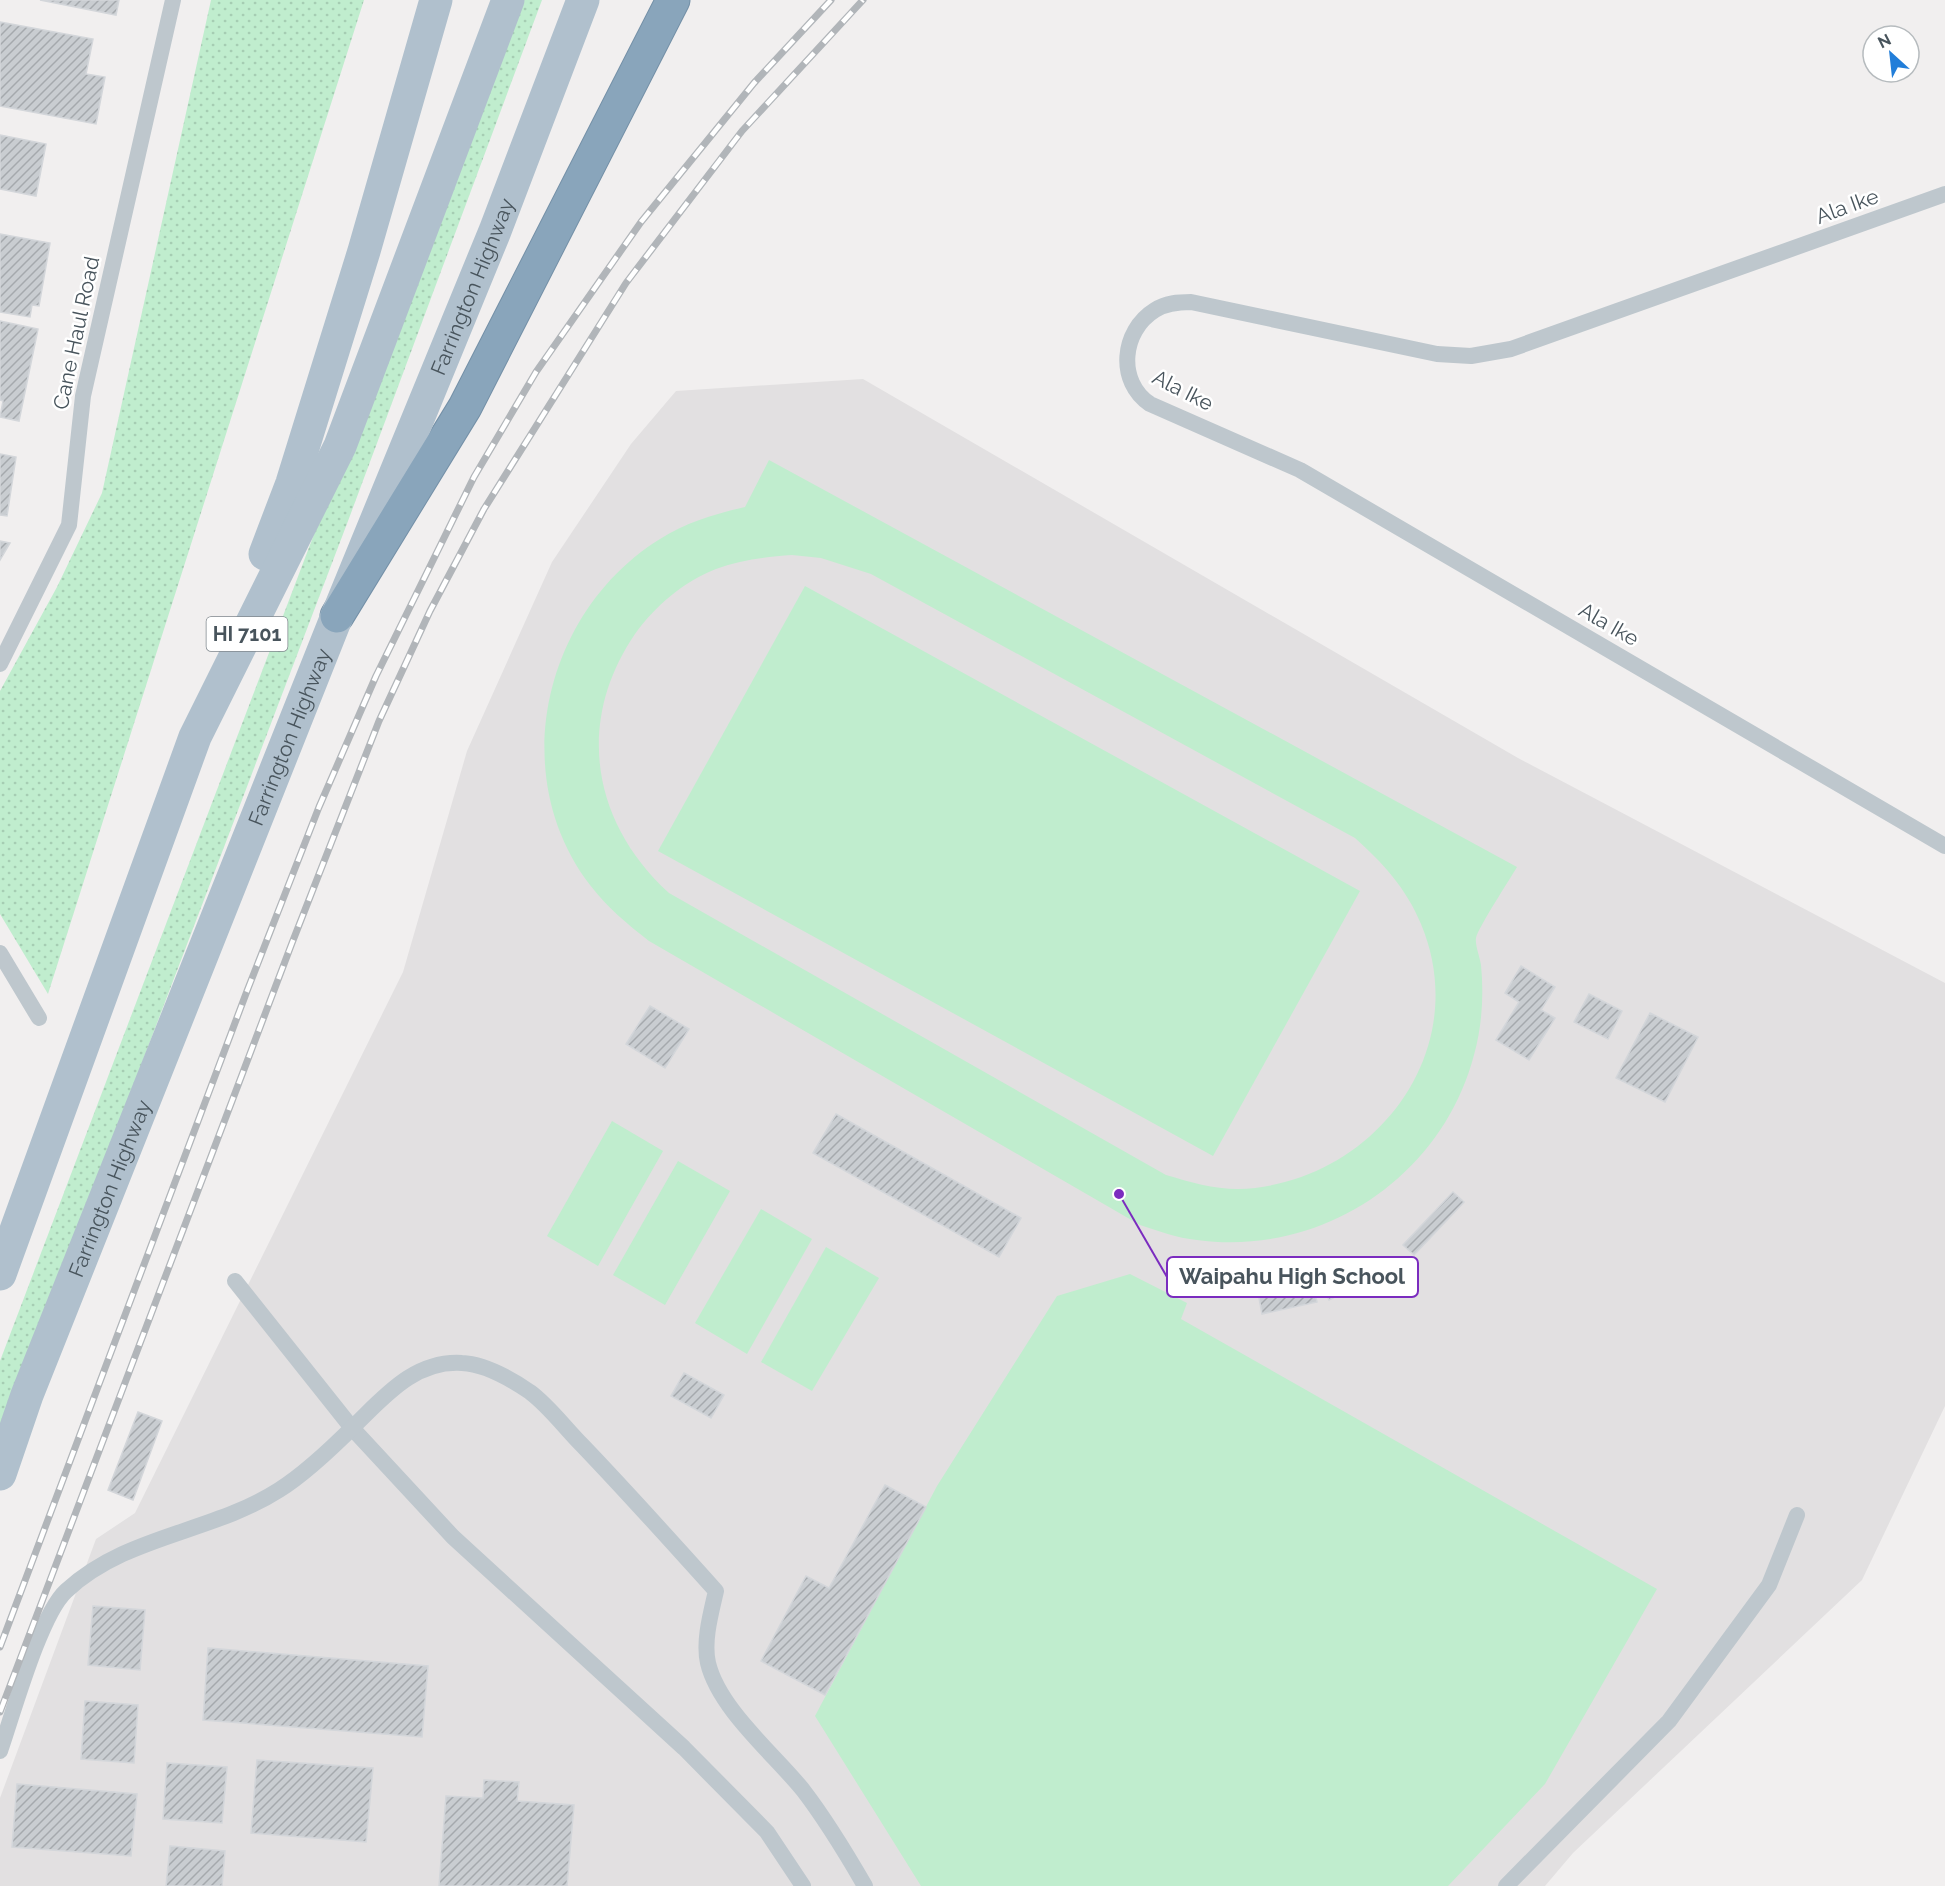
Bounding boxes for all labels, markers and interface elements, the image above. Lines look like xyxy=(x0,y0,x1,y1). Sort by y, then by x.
north arrow xyxy=(1861,24,1921,84)
text: N xyxy=(1875,30,1894,52)
street label: Ala Ike xyxy=(1812,183,1882,229)
street label: Farrington Highway xyxy=(425,195,519,378)
street label: Cane Haul Road xyxy=(48,254,104,412)
street label: Ala Ike xyxy=(1148,364,1218,416)
street label: Ala Ike xyxy=(1575,597,1643,651)
road number: HI 7101 xyxy=(206,617,288,651)
street label: Farrington Highway xyxy=(243,645,335,829)
street label: Farrington Highway xyxy=(63,1096,156,1280)
callout: Waipahu High School xyxy=(1167,1257,1418,1297)
text: Waipahu High School xyxy=(1179,1263,1406,1289)

